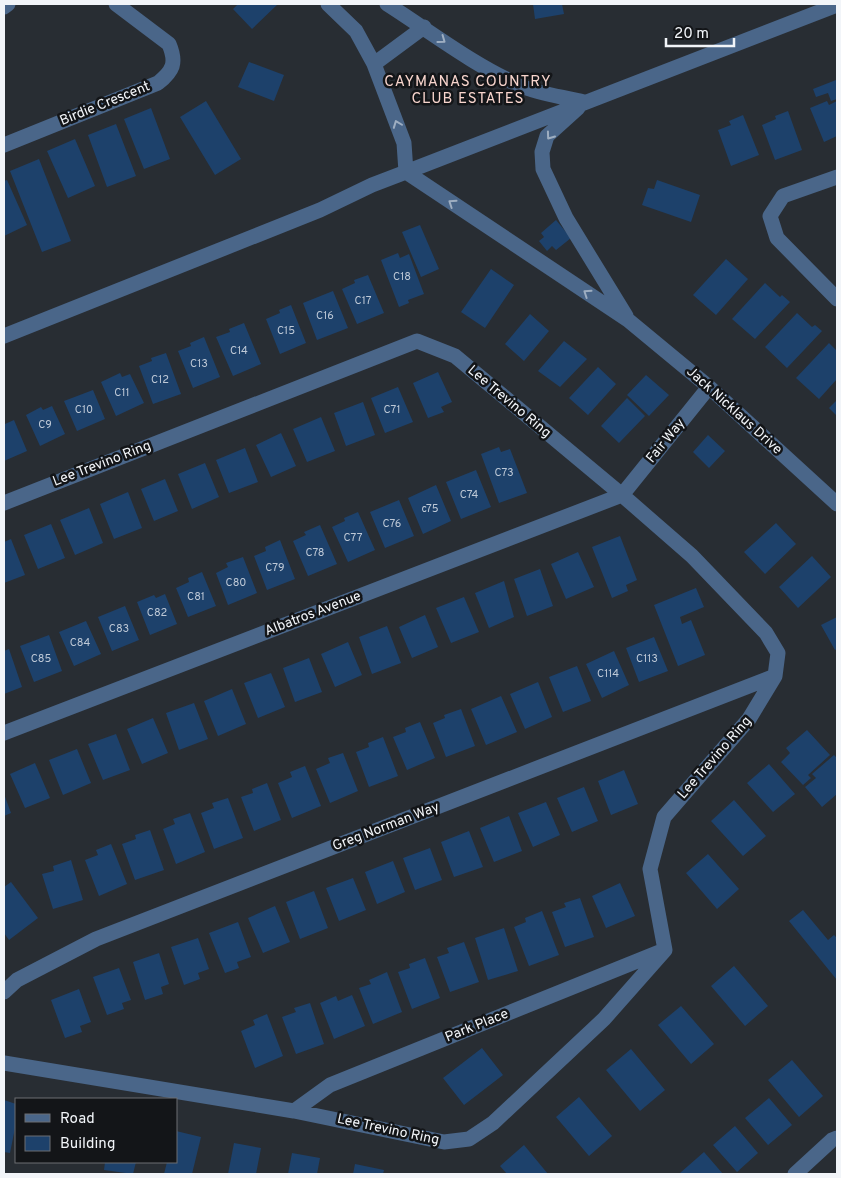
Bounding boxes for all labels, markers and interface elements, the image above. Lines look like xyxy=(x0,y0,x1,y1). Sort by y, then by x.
scale bar xyxy=(666,15,734,47)
text: 20 m xyxy=(674,25,709,44)
one-way arrow xyxy=(436,35,445,43)
district label: CAYMANAS COUNTRY CLUB ESTATES xyxy=(384,73,552,109)
street label: Birdie Crescent xyxy=(57,78,153,130)
one-way arrow xyxy=(393,120,403,129)
one-way arrow xyxy=(547,130,556,140)
one-way arrow xyxy=(449,199,458,209)
house number: C18 xyxy=(393,270,411,284)
one-way arrow xyxy=(584,290,593,299)
house number: C17 xyxy=(355,294,372,308)
house number: C16 xyxy=(316,309,334,323)
house number: C15 xyxy=(277,324,295,338)
house number: C14 xyxy=(230,344,248,358)
house number: C13 xyxy=(190,357,208,371)
street label: Lee Trevino Ring xyxy=(464,362,554,442)
street label: Jack Nicklaus Drive xyxy=(683,364,785,458)
house number: C12 xyxy=(151,373,169,387)
house number: C11 xyxy=(114,386,130,400)
house number: C10 xyxy=(75,403,93,417)
house number: C71 xyxy=(383,403,401,417)
street label: Fair Way xyxy=(643,415,689,467)
house number: C9 xyxy=(38,418,52,432)
street label: Lee Trevino Ring xyxy=(50,437,154,491)
house number: C73 xyxy=(494,466,514,480)
house number: C74 xyxy=(460,488,478,502)
house number: c75 xyxy=(421,502,439,516)
house number: C76 xyxy=(383,517,401,531)
house number: C77 xyxy=(344,531,363,545)
house number: C78 xyxy=(305,546,325,560)
house number: C79 xyxy=(265,561,285,575)
house number: C80 xyxy=(226,576,246,590)
street label: Albatros Avenue xyxy=(262,588,364,640)
house number: C81 xyxy=(187,590,205,604)
house number: C82 xyxy=(147,606,167,620)
house number: C83 xyxy=(109,622,129,636)
house number: C84 xyxy=(70,636,91,650)
house number: C85 xyxy=(31,652,52,666)
house number: C113 xyxy=(636,652,658,666)
house number: C114 xyxy=(597,667,619,681)
street label: Lee Trevino Ring xyxy=(674,713,756,803)
street label: Greg Norman Way xyxy=(330,799,442,855)
street label: Park Place xyxy=(443,1006,511,1046)
legend xyxy=(15,1098,178,1163)
text: Road xyxy=(60,1110,95,1129)
street label: Lee Trevino Ring xyxy=(335,1111,441,1149)
text: Building xyxy=(60,1135,115,1154)

